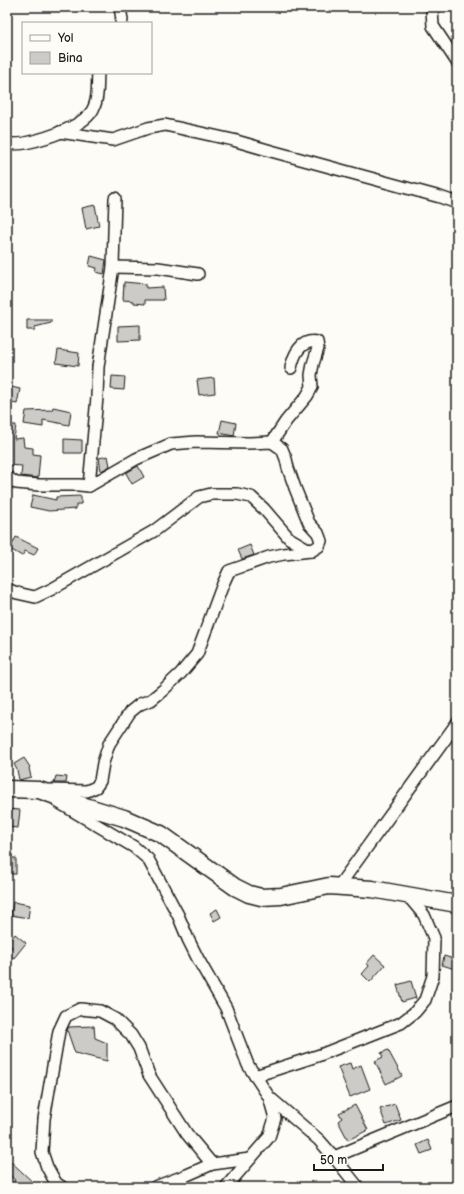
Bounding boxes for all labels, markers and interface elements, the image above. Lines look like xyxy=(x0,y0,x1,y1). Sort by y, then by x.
legend xyxy=(22,22,152,74)
text: Yol xyxy=(57,31,73,46)
text: Bina xyxy=(58,51,83,66)
scale bar xyxy=(314,1146,383,1172)
text: 50 m xyxy=(320,1153,347,1168)

